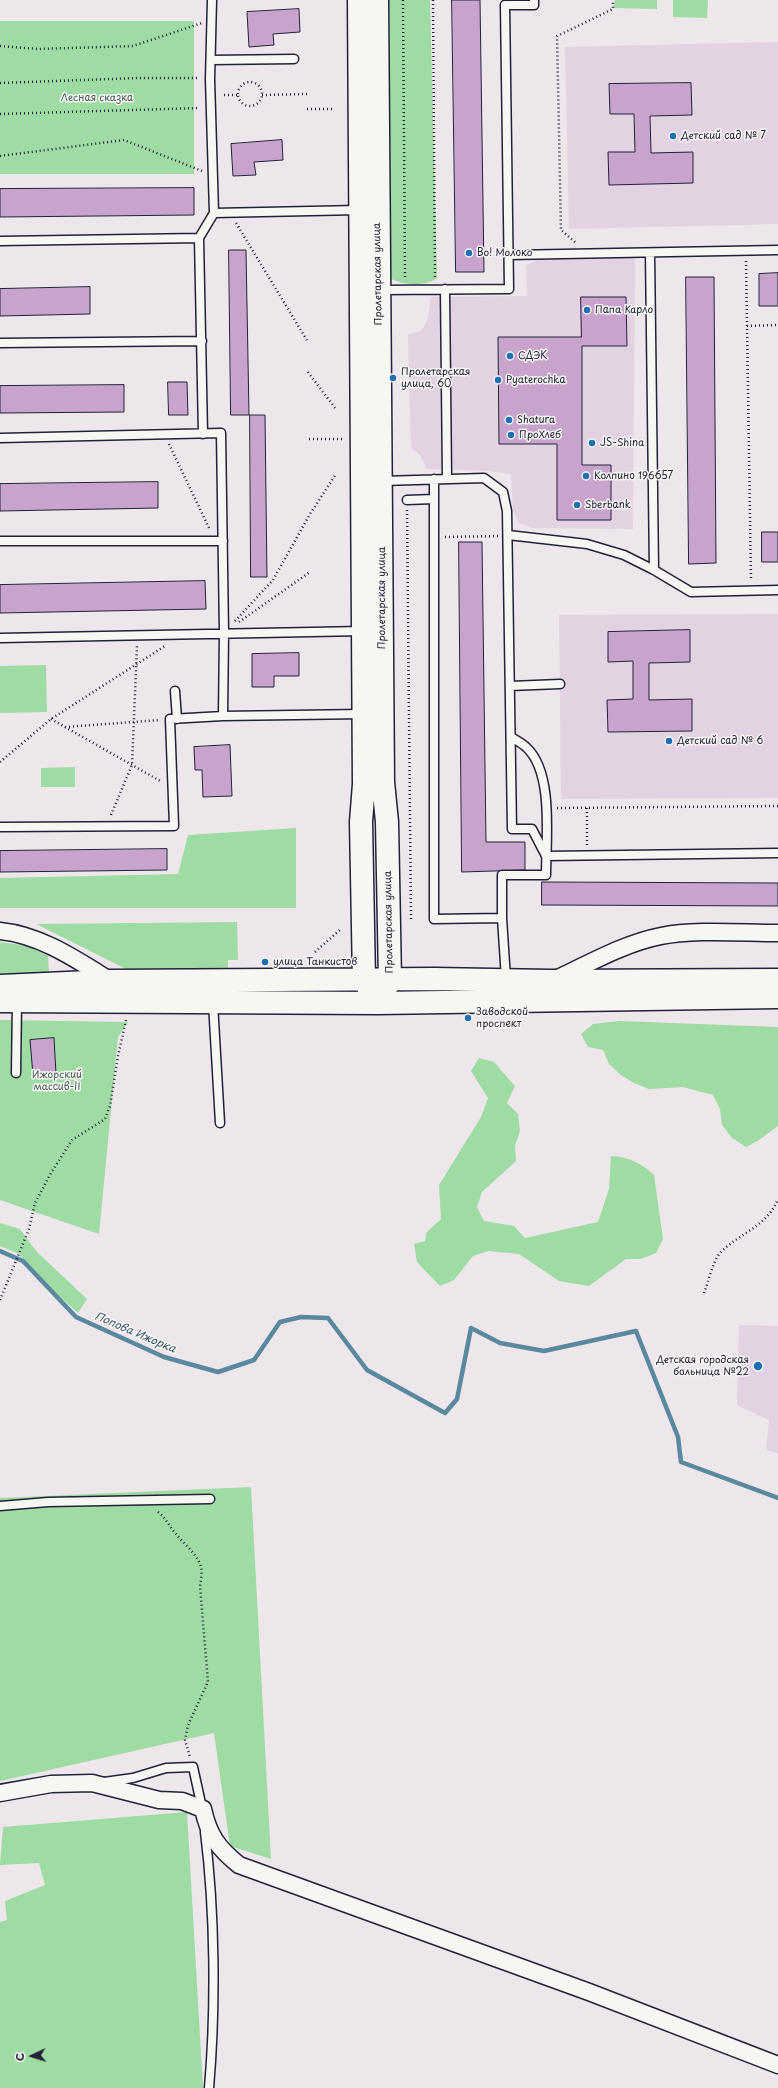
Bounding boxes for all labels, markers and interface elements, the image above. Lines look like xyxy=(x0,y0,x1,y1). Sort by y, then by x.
park label: Лесная сказка xyxy=(61,92,133,104)
place label: Детский сад № 7 xyxy=(681,130,766,142)
marker: Детский сад № 7 xyxy=(668,131,678,141)
street label: Пролетарская улица xyxy=(371,223,385,325)
place label: Во! Молоко xyxy=(477,247,533,259)
marker: Во! Молоко xyxy=(464,248,474,258)
place label: Папа Карло xyxy=(595,304,653,316)
marker: Папа Карло xyxy=(582,305,592,315)
place label: СДЭК xyxy=(518,350,547,362)
marker: СДЭК xyxy=(505,351,515,361)
place label: Пролетарская улица, 60 xyxy=(401,366,470,390)
marker: Пролетарская улица, 60 xyxy=(388,373,398,383)
place label: Pyaterochka xyxy=(506,374,566,386)
marker: Pyaterochka xyxy=(493,375,503,385)
place label: Shatura xyxy=(517,414,555,426)
marker: Shatura xyxy=(504,415,514,425)
place label: ПроХлеб xyxy=(519,429,561,441)
marker: ПроХлеб xyxy=(506,430,516,440)
place label: JS-Shina xyxy=(600,437,644,449)
marker: JS-Shina xyxy=(587,438,597,448)
place label: Колпино 196657 xyxy=(594,470,673,482)
marker: Колпино 196657 xyxy=(581,471,591,481)
place label: Sberbank xyxy=(585,499,631,511)
marker: Sberbank xyxy=(572,500,582,510)
street label: Пролетарская улица xyxy=(376,547,388,649)
place label: Детский сад № 6 xyxy=(677,735,763,747)
marker: Детский сад № 6 xyxy=(664,736,674,746)
street label: Пролетарская улица xyxy=(382,871,396,973)
place label: улица Танкистов xyxy=(273,956,357,968)
marker: улица Танкистов xyxy=(260,957,270,967)
place label: Заводской проспект xyxy=(476,1006,528,1030)
marker: Заводской проспект xyxy=(463,1013,473,1023)
park label: Ижорский массив-II xyxy=(32,1069,82,1092)
water label: Попова Ижорка xyxy=(93,1310,177,1356)
place label: Детская городская больница №22 xyxy=(656,1354,749,1378)
marker: Детская городская больница №22 xyxy=(752,1360,764,1372)
north arrow xyxy=(12,2036,52,2076)
text: С xyxy=(11,2052,28,2062)

